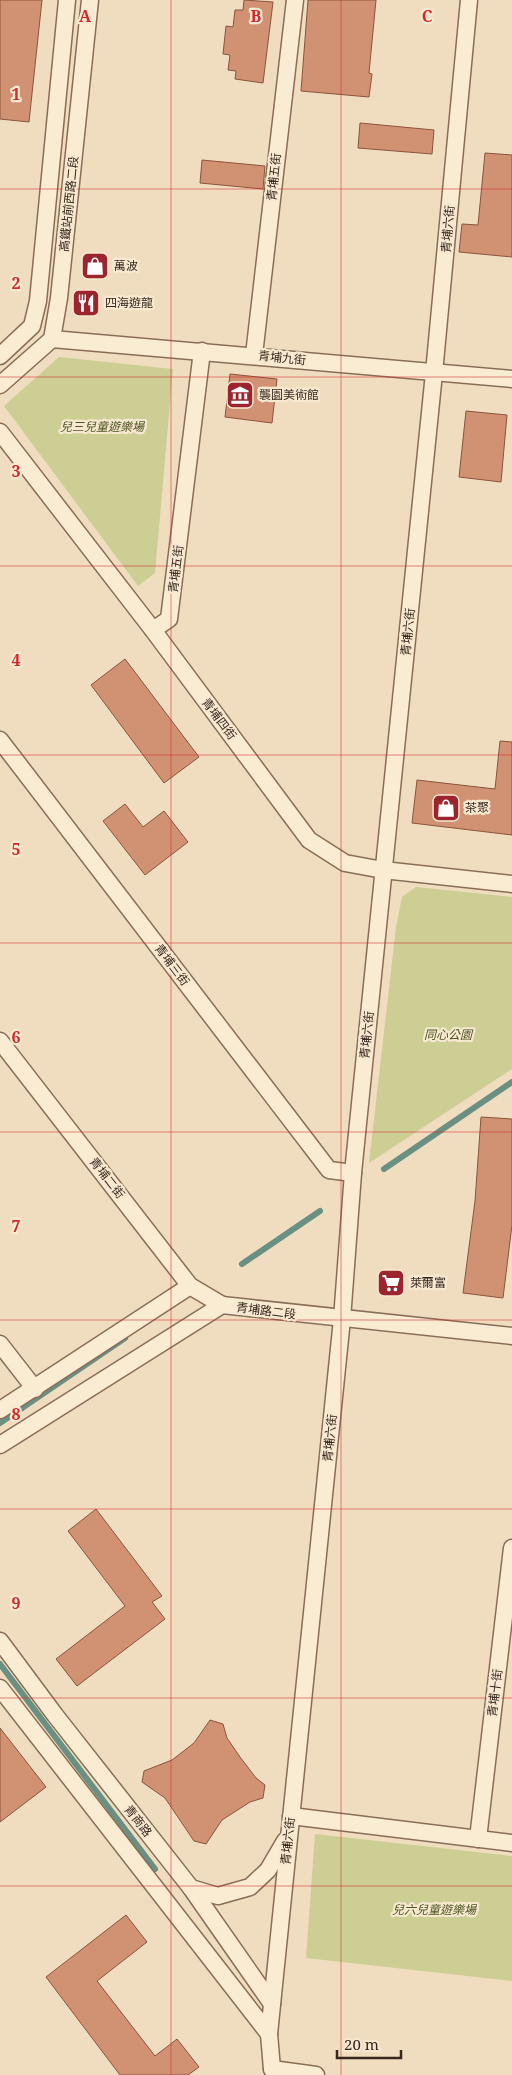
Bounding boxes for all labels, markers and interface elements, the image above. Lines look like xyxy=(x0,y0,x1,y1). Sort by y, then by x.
text: A xyxy=(79,5,92,27)
text: B xyxy=(251,5,262,27)
text: C xyxy=(422,5,433,27)
text: 1 xyxy=(11,83,21,105)
street label: 青埔五街 xyxy=(263,152,284,202)
street label: 高鐵站前西路二段 xyxy=(55,155,82,253)
street label: 青埔六街 xyxy=(437,204,458,254)
shop icon: 萬波 xyxy=(80,251,110,281)
place label: 萬波 xyxy=(114,257,138,274)
text: 2 xyxy=(11,272,21,294)
restaurant icon: 四海遊龍 xyxy=(71,288,101,318)
place label: 四海遊龍 xyxy=(105,294,153,311)
street label: 青埔九街 xyxy=(257,347,307,368)
museum icon: 襲園美術館 xyxy=(225,380,255,410)
place label: 襲園美術館 xyxy=(259,386,319,403)
park label: 兒三兒童遊樂場 xyxy=(60,418,146,435)
text: 3 xyxy=(11,460,21,482)
street label: 青埔五街 xyxy=(164,544,187,594)
street label: 青埔六街 xyxy=(397,607,418,657)
text: 4 xyxy=(11,649,21,671)
street label: 青埔四街 xyxy=(198,694,241,743)
shop icon: 茶聚 xyxy=(431,793,461,823)
place label: 茶聚 xyxy=(465,799,489,816)
text: 5 xyxy=(11,838,21,860)
street label: 青埔三街 xyxy=(151,940,194,989)
street label: 青埔六街 xyxy=(356,1010,377,1060)
text: 6 xyxy=(11,1026,21,1048)
park label: 同心公園 xyxy=(424,1026,474,1043)
street label: 青埔二街 xyxy=(86,1154,129,1202)
text: 7 xyxy=(11,1215,21,1237)
supermarket icon: 萊爾富 xyxy=(376,1268,406,1298)
place label: 萊爾富 xyxy=(410,1274,446,1291)
street label: 青埔路二段 xyxy=(235,1298,297,1323)
text: 8 xyxy=(11,1403,21,1425)
street label: 青埔六街 xyxy=(319,1413,340,1463)
text: 9 xyxy=(11,1592,21,1614)
street label: 青埔十街 xyxy=(483,1668,506,1718)
street label: 青商路 xyxy=(121,1801,156,1840)
street label: 青埔六街 xyxy=(277,1816,298,1866)
park label: 兒六兒童遊樂場 xyxy=(392,1901,478,1918)
scale bar xyxy=(337,2028,401,2060)
text: 20 m xyxy=(344,2034,379,2054)

